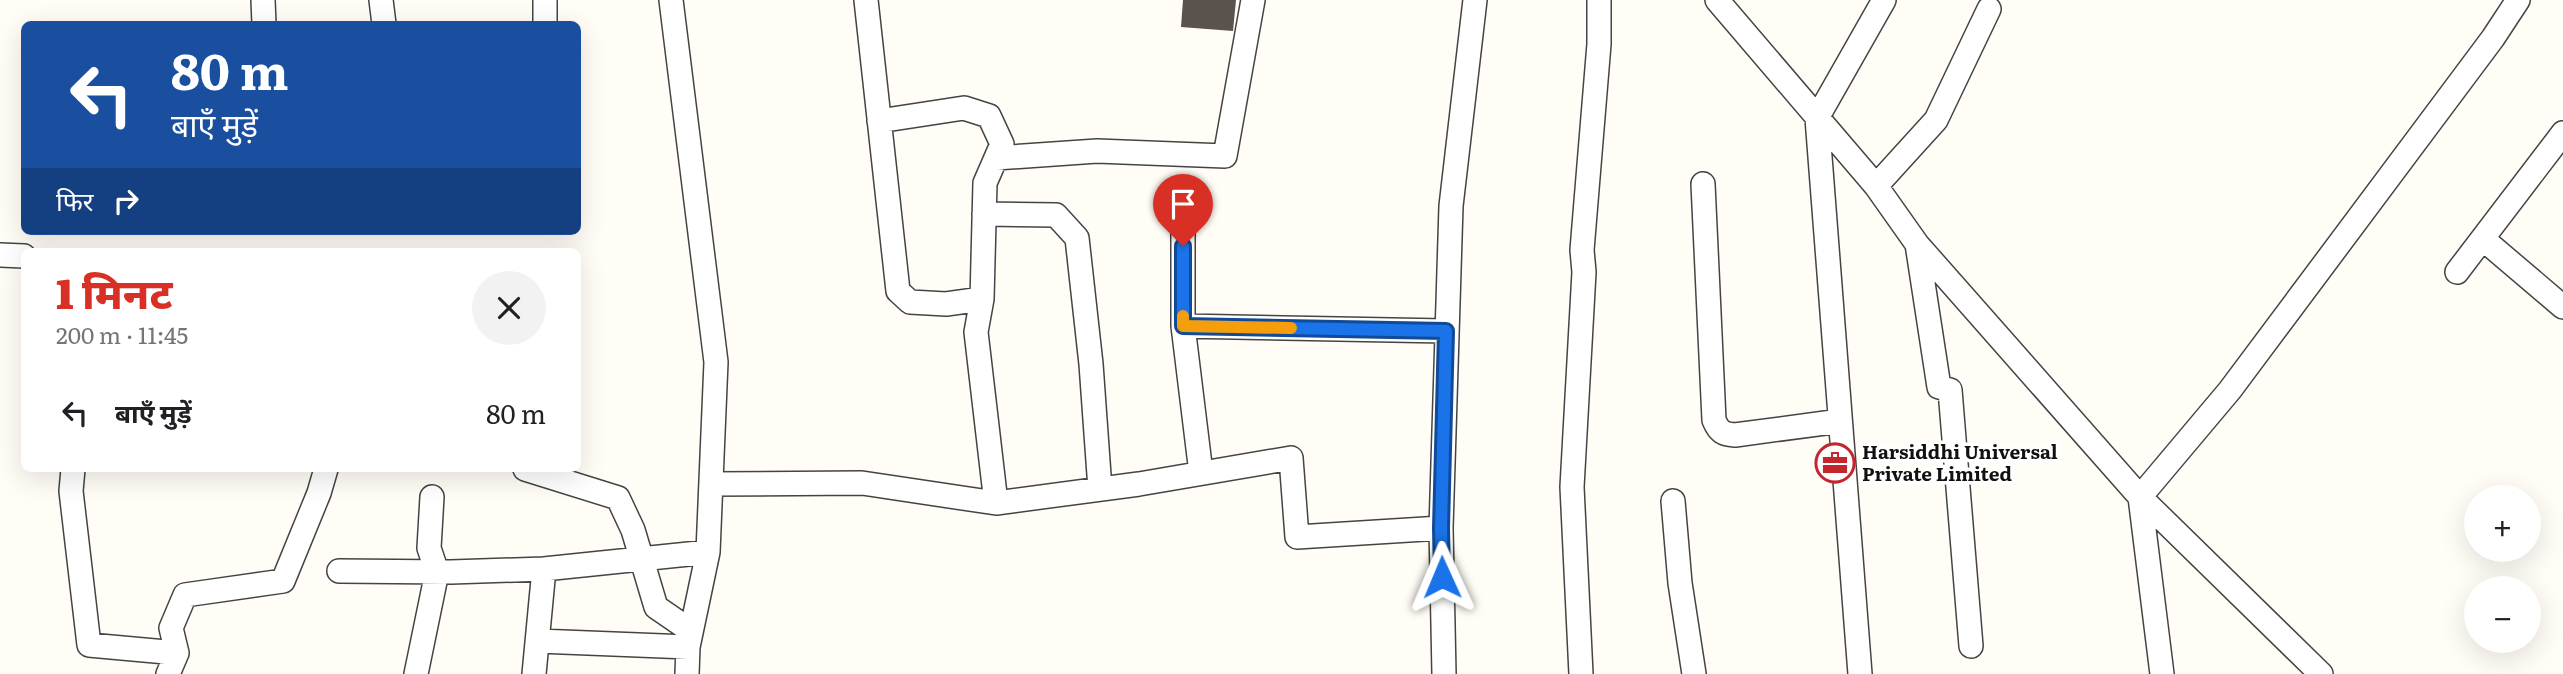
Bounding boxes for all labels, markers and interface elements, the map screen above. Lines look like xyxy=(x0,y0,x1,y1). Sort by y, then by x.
text: 80 m xyxy=(171,32,289,105)
icon: left xyxy=(56,49,147,140)
text: बाएँ मुड़ें xyxy=(171,99,258,147)
pin xyxy=(1153,174,1213,246)
text: फिर xyxy=(56,180,93,219)
icon: right xyxy=(107,182,145,220)
icon: arrive xyxy=(1164,185,1202,223)
text: 1 मिनट xyxy=(56,260,172,322)
button: close xyxy=(472,271,546,345)
text: 200 m · 11:45 xyxy=(56,317,188,351)
text: बाएँ मुड़ें xyxy=(115,392,192,431)
text: 80 m xyxy=(486,393,546,432)
icon: left xyxy=(56,394,94,432)
place label: Harsiddhi Universal Private Limited xyxy=(1862,437,2058,487)
office icon: Harsiddhi Universal Private Limited xyxy=(1814,442,1856,484)
map controls xyxy=(2464,485,2541,653)
button: + xyxy=(2464,485,2541,562)
position arrow xyxy=(1405,540,1479,614)
button: − xyxy=(2464,576,2541,653)

